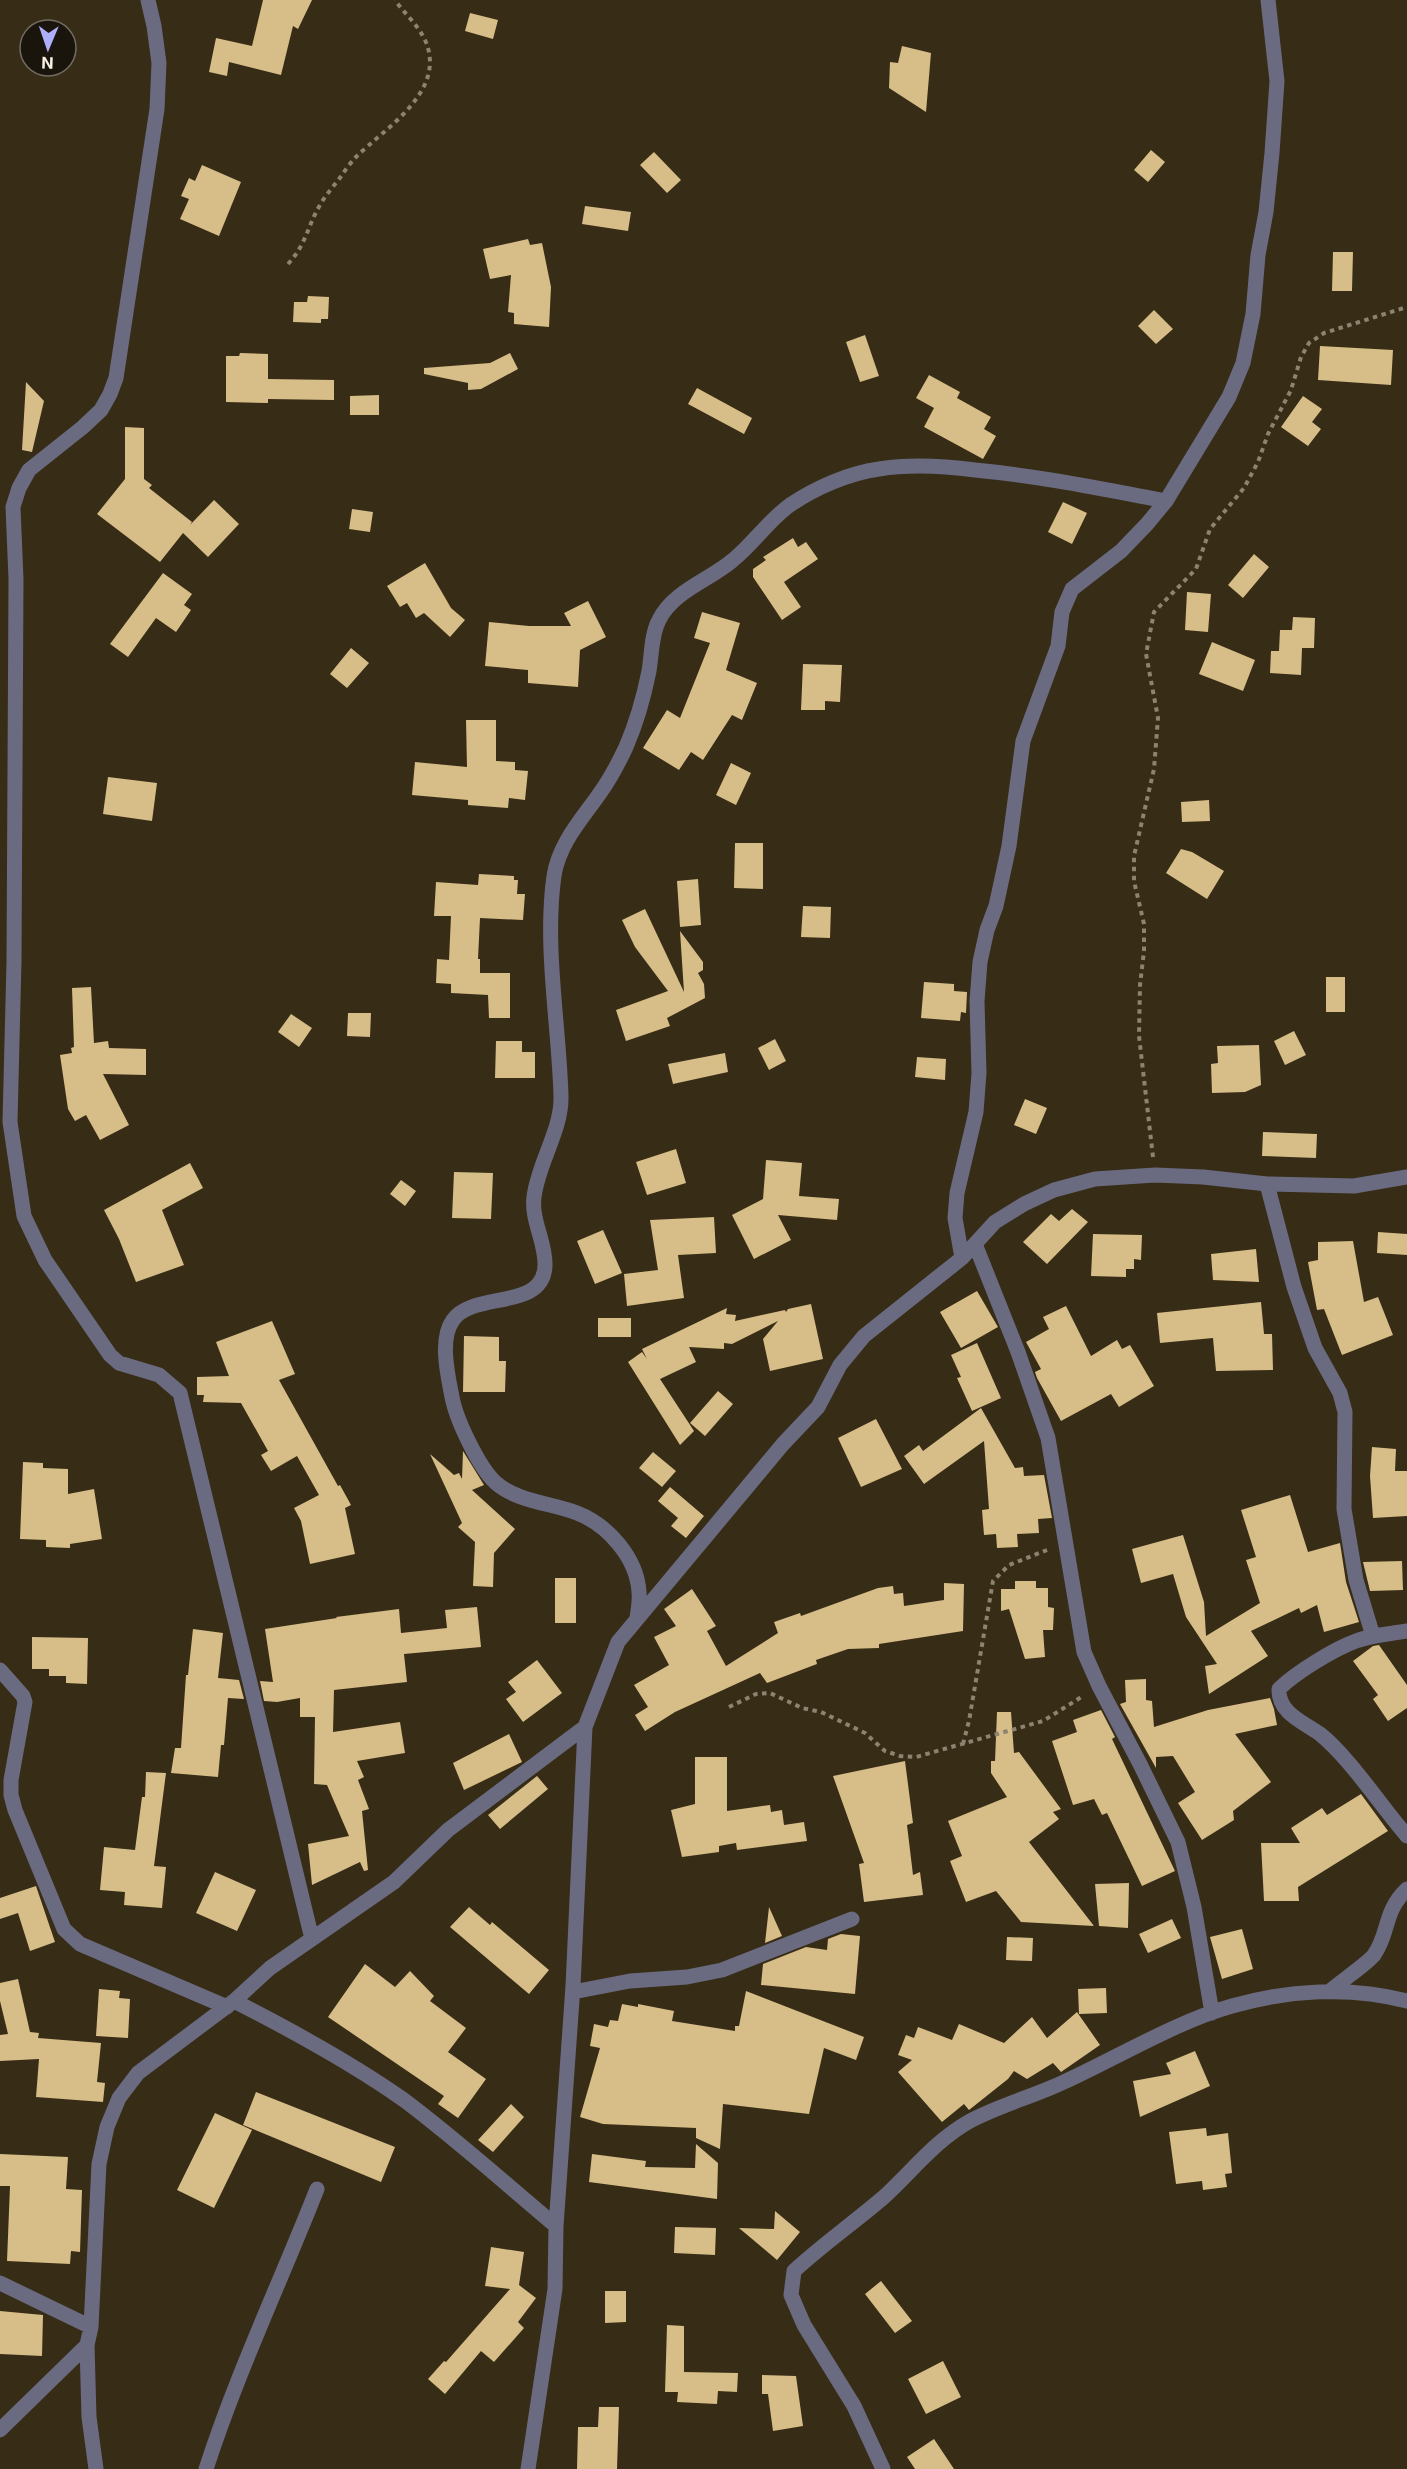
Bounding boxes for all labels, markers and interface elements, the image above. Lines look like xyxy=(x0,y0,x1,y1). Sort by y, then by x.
north arrow xyxy=(18,18,78,78)
text: N xyxy=(41,53,54,73)

